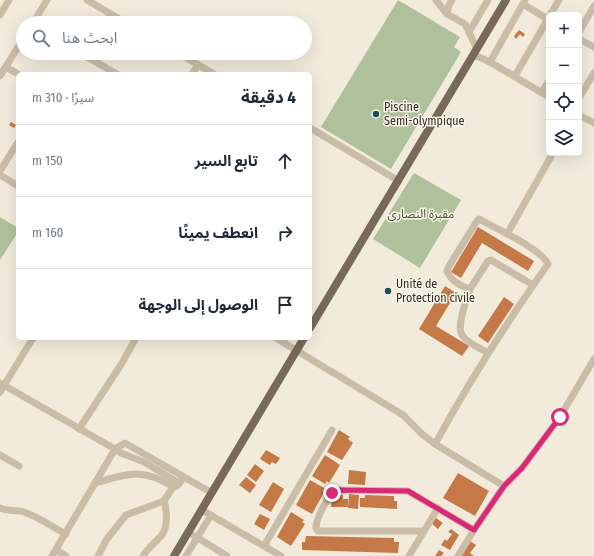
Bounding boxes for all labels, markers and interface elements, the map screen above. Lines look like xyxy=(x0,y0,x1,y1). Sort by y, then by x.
map controls xyxy=(546,12,582,156)
button: + xyxy=(546,12,582,48)
search box xyxy=(16,16,312,60)
icon: search xyxy=(30,27,52,49)
text: ابحث هنا xyxy=(62,29,117,47)
button: − xyxy=(546,48,582,84)
button: locate xyxy=(546,84,582,120)
text: 4 دقيقة xyxy=(241,87,296,108)
text: سيرًا · 310 m xyxy=(32,90,94,105)
place label: Piscine Semi-olympique xyxy=(384,100,465,128)
marker: Piscine Semi-olympique xyxy=(371,109,381,119)
button: layers xyxy=(546,120,582,156)
icon: ahead xyxy=(274,150,296,172)
text: تابع السير xyxy=(195,152,258,170)
text: 150 m xyxy=(32,153,63,168)
park label: مقبرة النصارى xyxy=(388,207,454,221)
icon: right xyxy=(274,222,296,244)
text: انعطف يمينًا xyxy=(178,224,258,242)
text: 160 m xyxy=(32,225,63,240)
place label: Unité de Protection civile xyxy=(396,277,475,305)
marker: Unité de Protection civile xyxy=(383,286,393,296)
icon: arrive xyxy=(274,294,296,316)
text: الوصول إلى الوجهة xyxy=(138,296,258,314)
route start xyxy=(551,408,569,426)
route end xyxy=(323,484,341,502)

